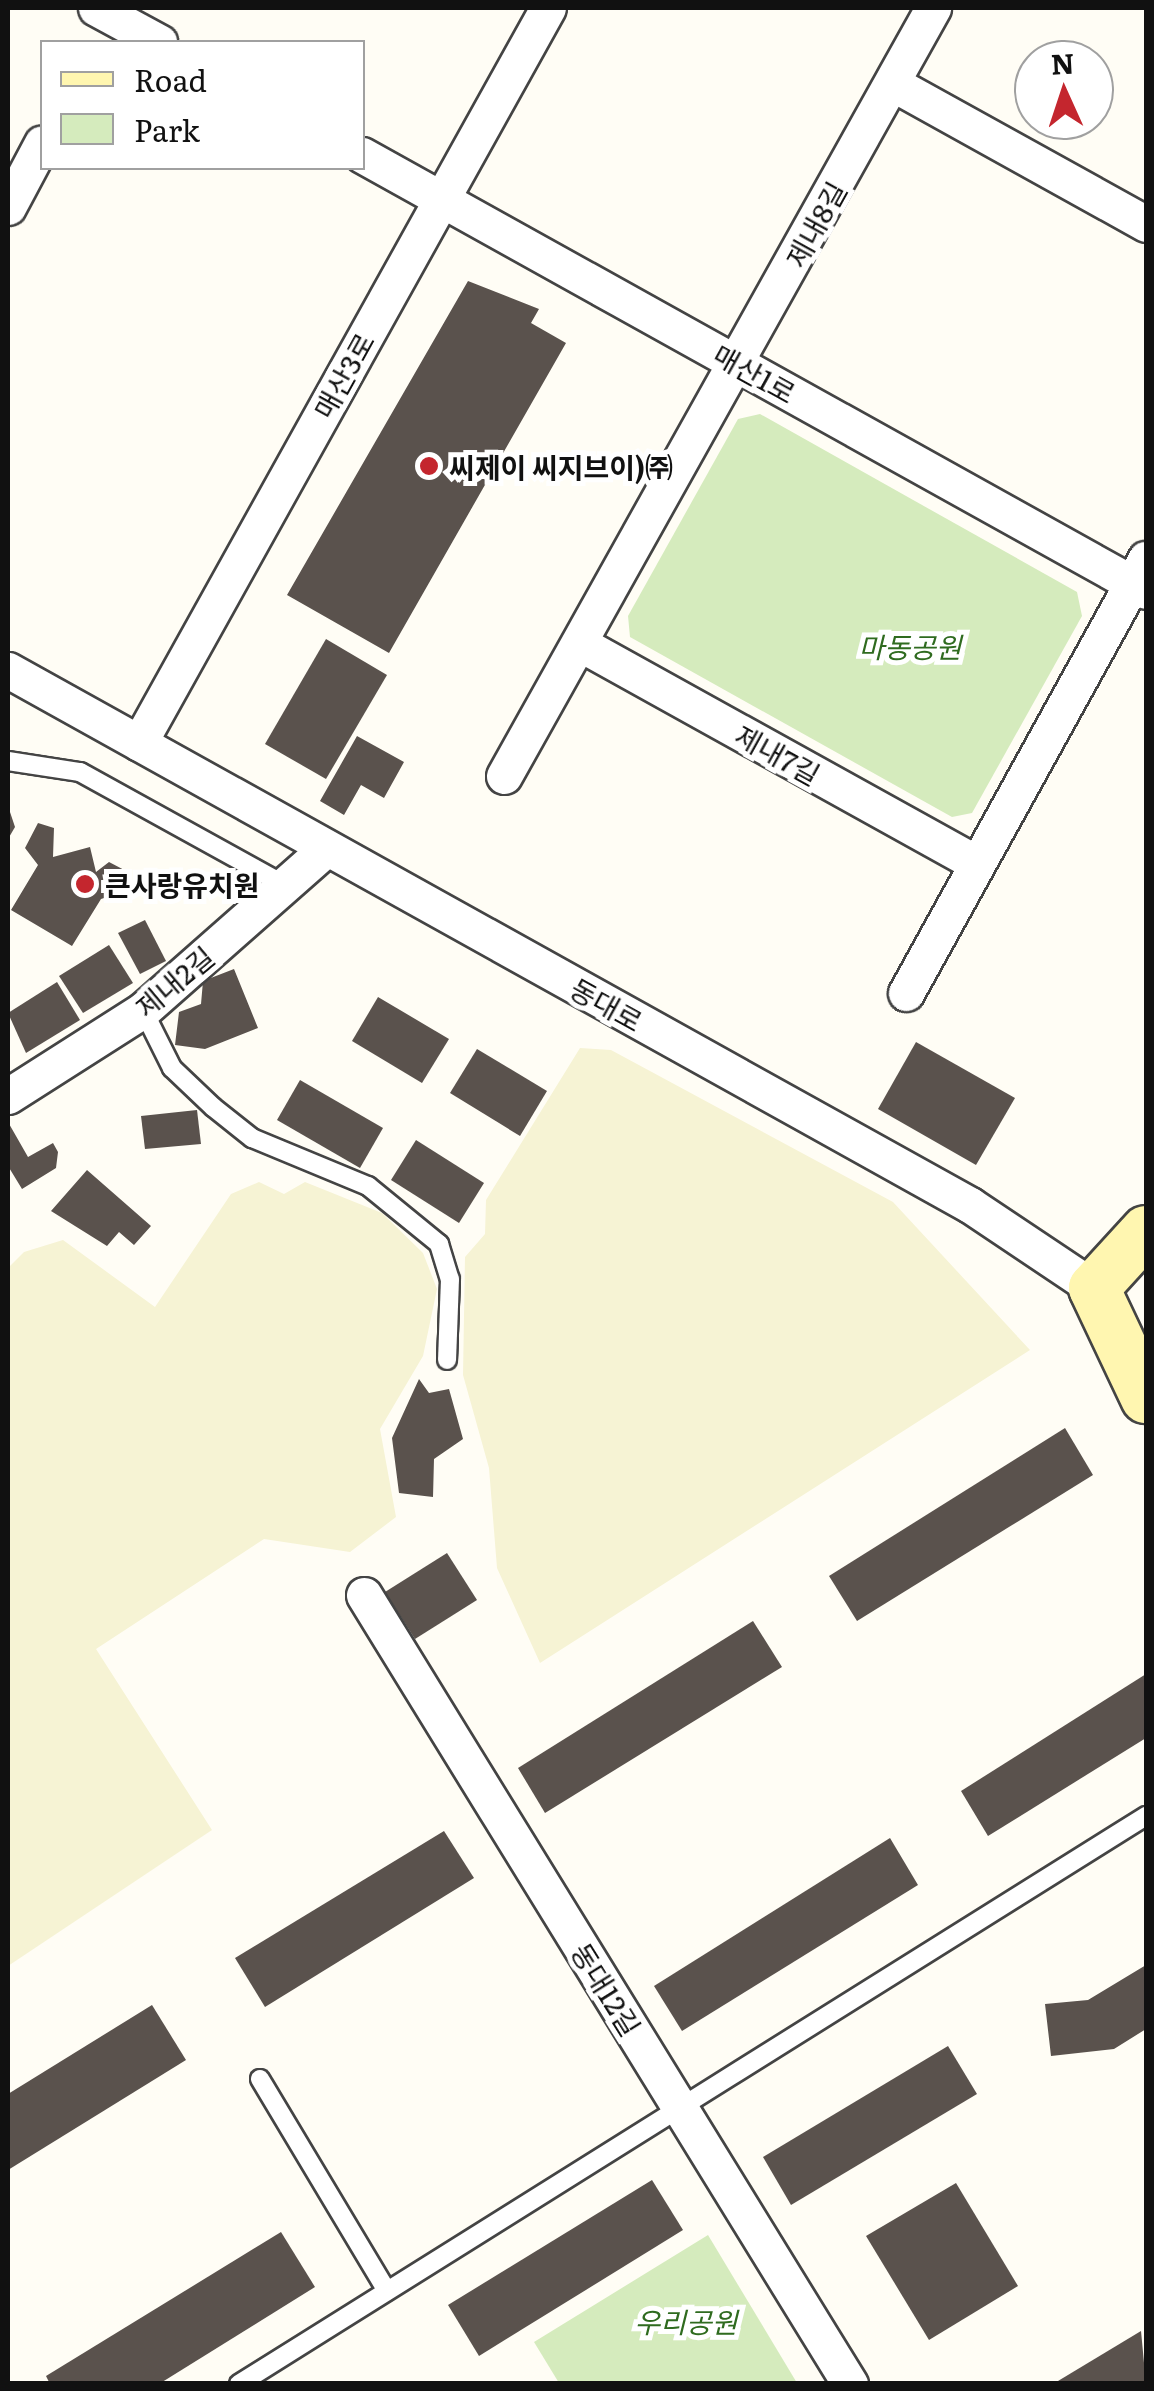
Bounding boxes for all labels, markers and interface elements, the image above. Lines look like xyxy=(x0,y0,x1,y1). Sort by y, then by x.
legend xyxy=(40,40,365,170)
north arrow xyxy=(1014,40,1114,140)
text: N xyxy=(1050,40,1075,84)
text: Road xyxy=(134,57,207,101)
text: Park xyxy=(134,107,200,151)
street label: 제내8길 xyxy=(778,175,852,273)
street label: 매산3로 xyxy=(306,326,380,424)
street label: 매산1로 xyxy=(708,337,802,409)
place label: 씨제이 씨지브이)㈜ xyxy=(449,449,673,483)
marker: 씨제이 씨지브이)㈜ xyxy=(418,455,440,477)
park label: 마동공원 xyxy=(858,629,962,663)
street label: 제내7길 xyxy=(730,717,826,791)
place label: 큰사랑유치원 xyxy=(105,867,260,901)
marker: 큰사랑유치원 xyxy=(74,873,96,895)
street label: 제내2길 xyxy=(128,939,220,1023)
street label: 동대로 xyxy=(565,971,649,1037)
street label: 동대12길 xyxy=(565,1936,649,2042)
park label: 우리공원 xyxy=(634,2304,738,2338)

